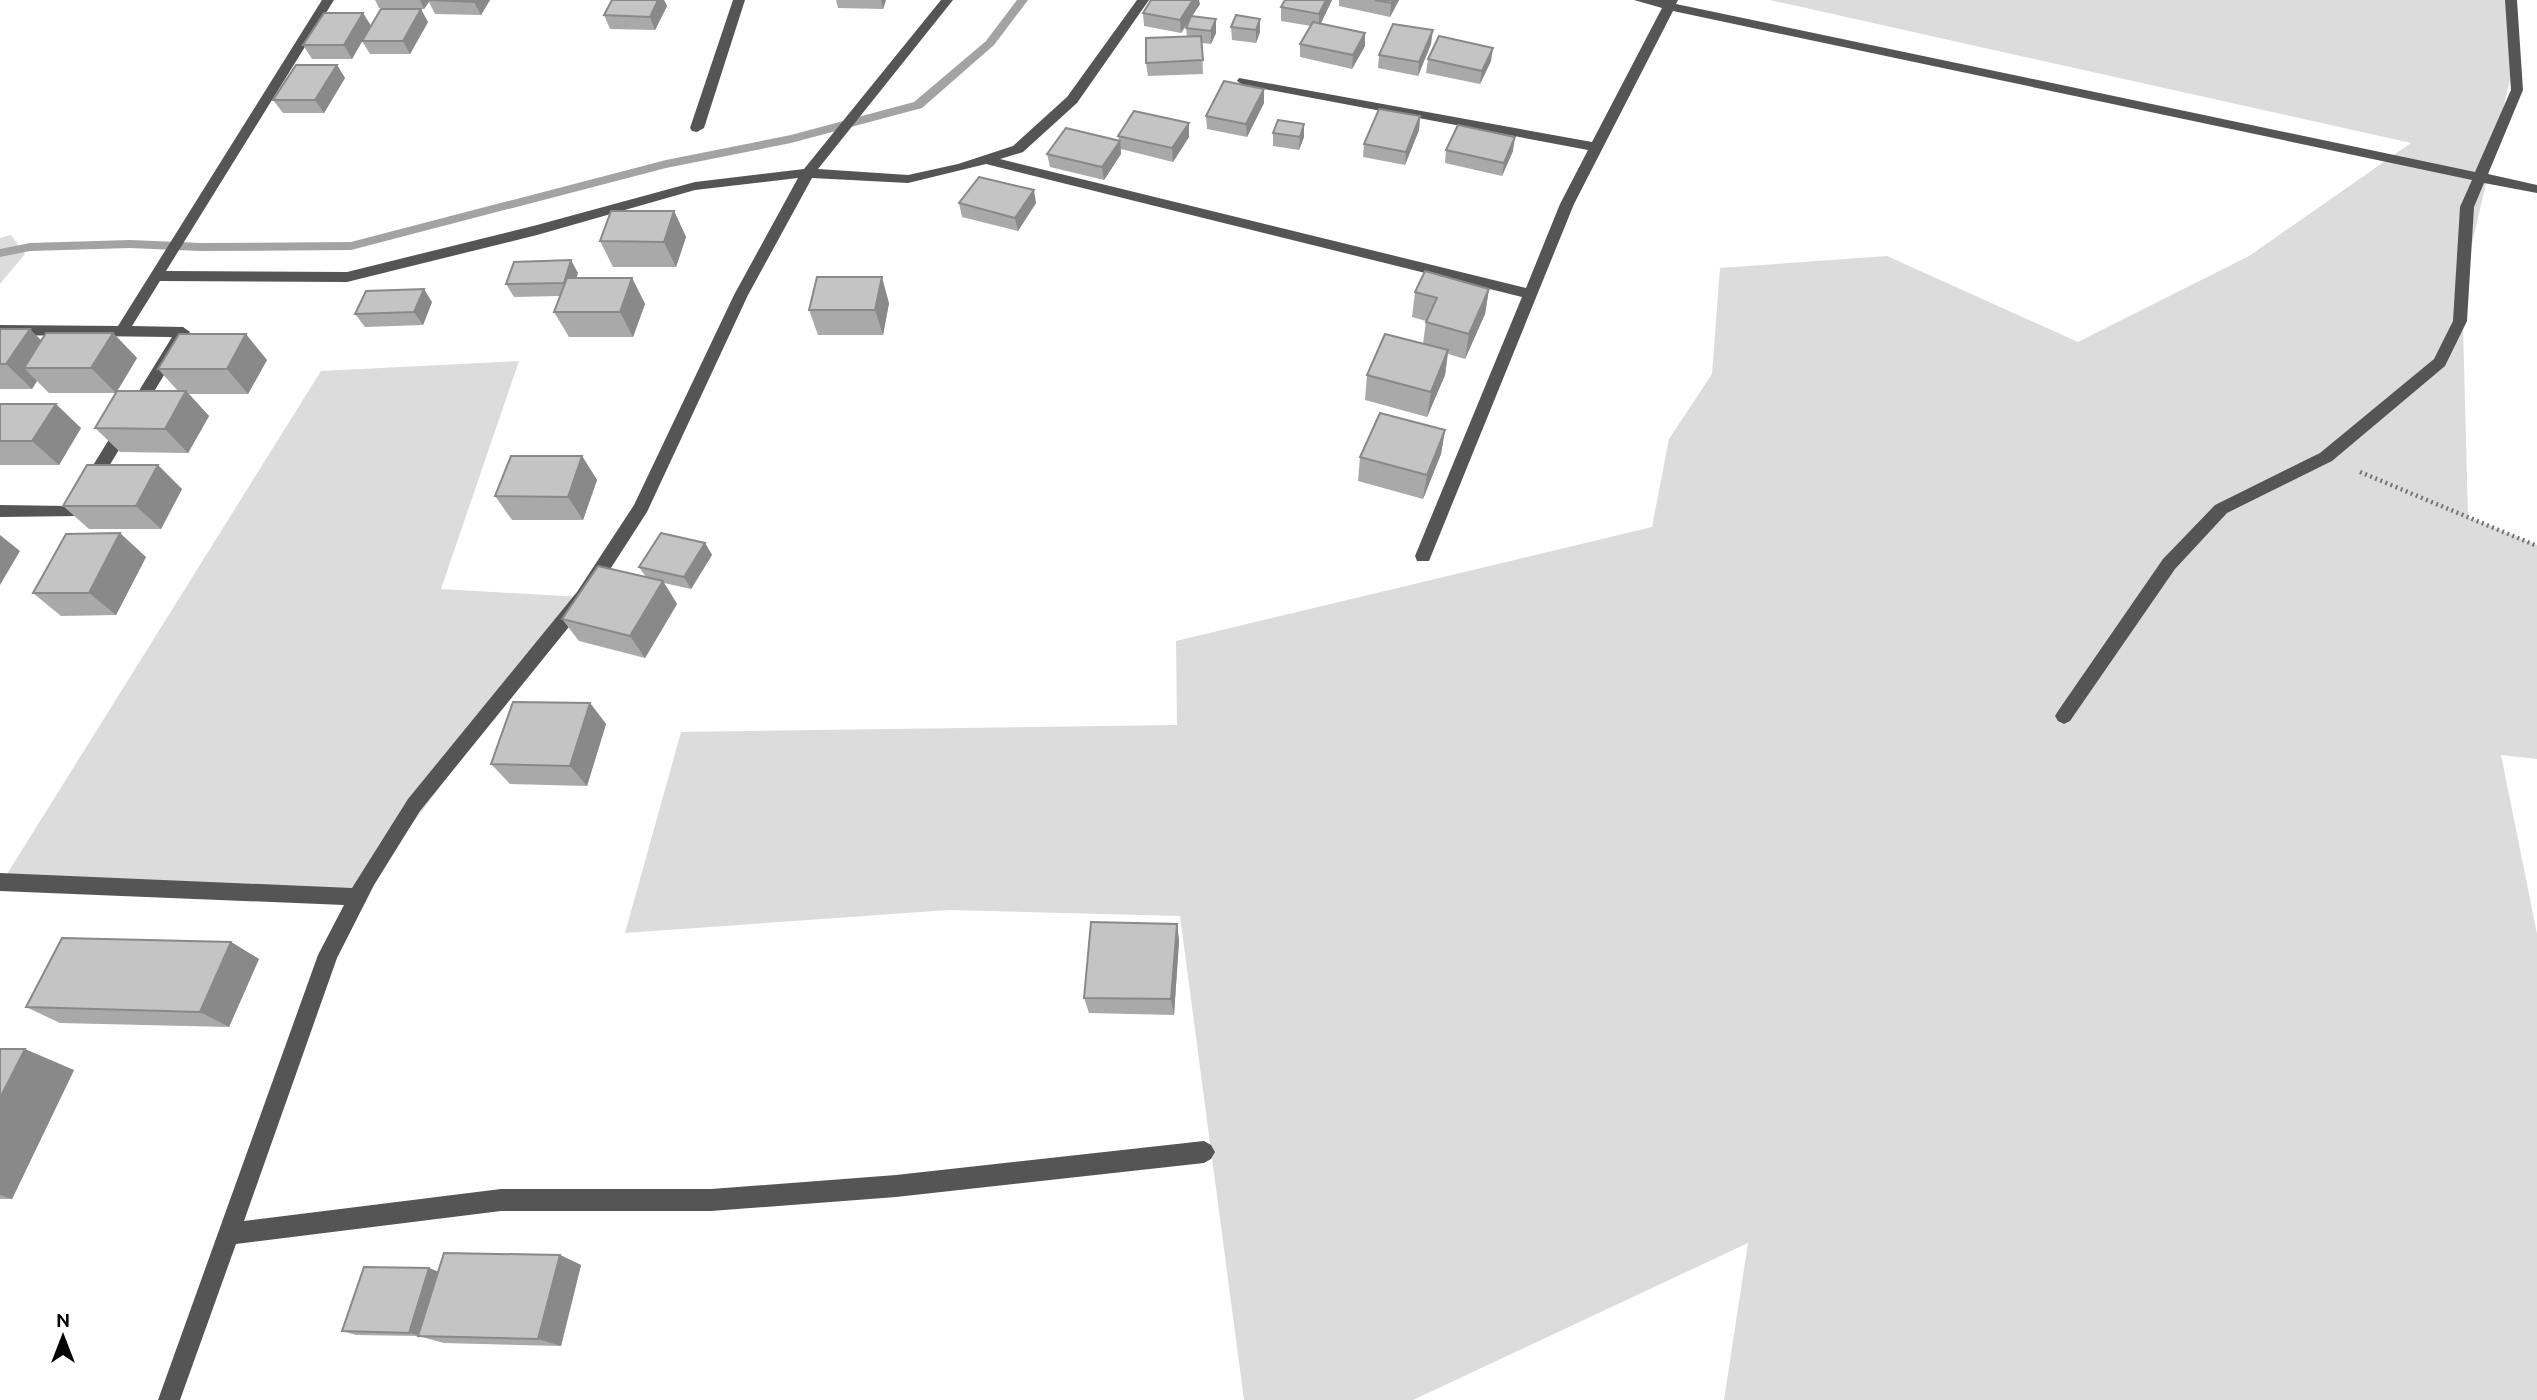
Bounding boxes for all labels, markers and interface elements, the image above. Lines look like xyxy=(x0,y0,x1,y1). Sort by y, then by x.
north arrow xyxy=(28,1302,98,1372)
text: N xyxy=(56,1309,70,1331)

